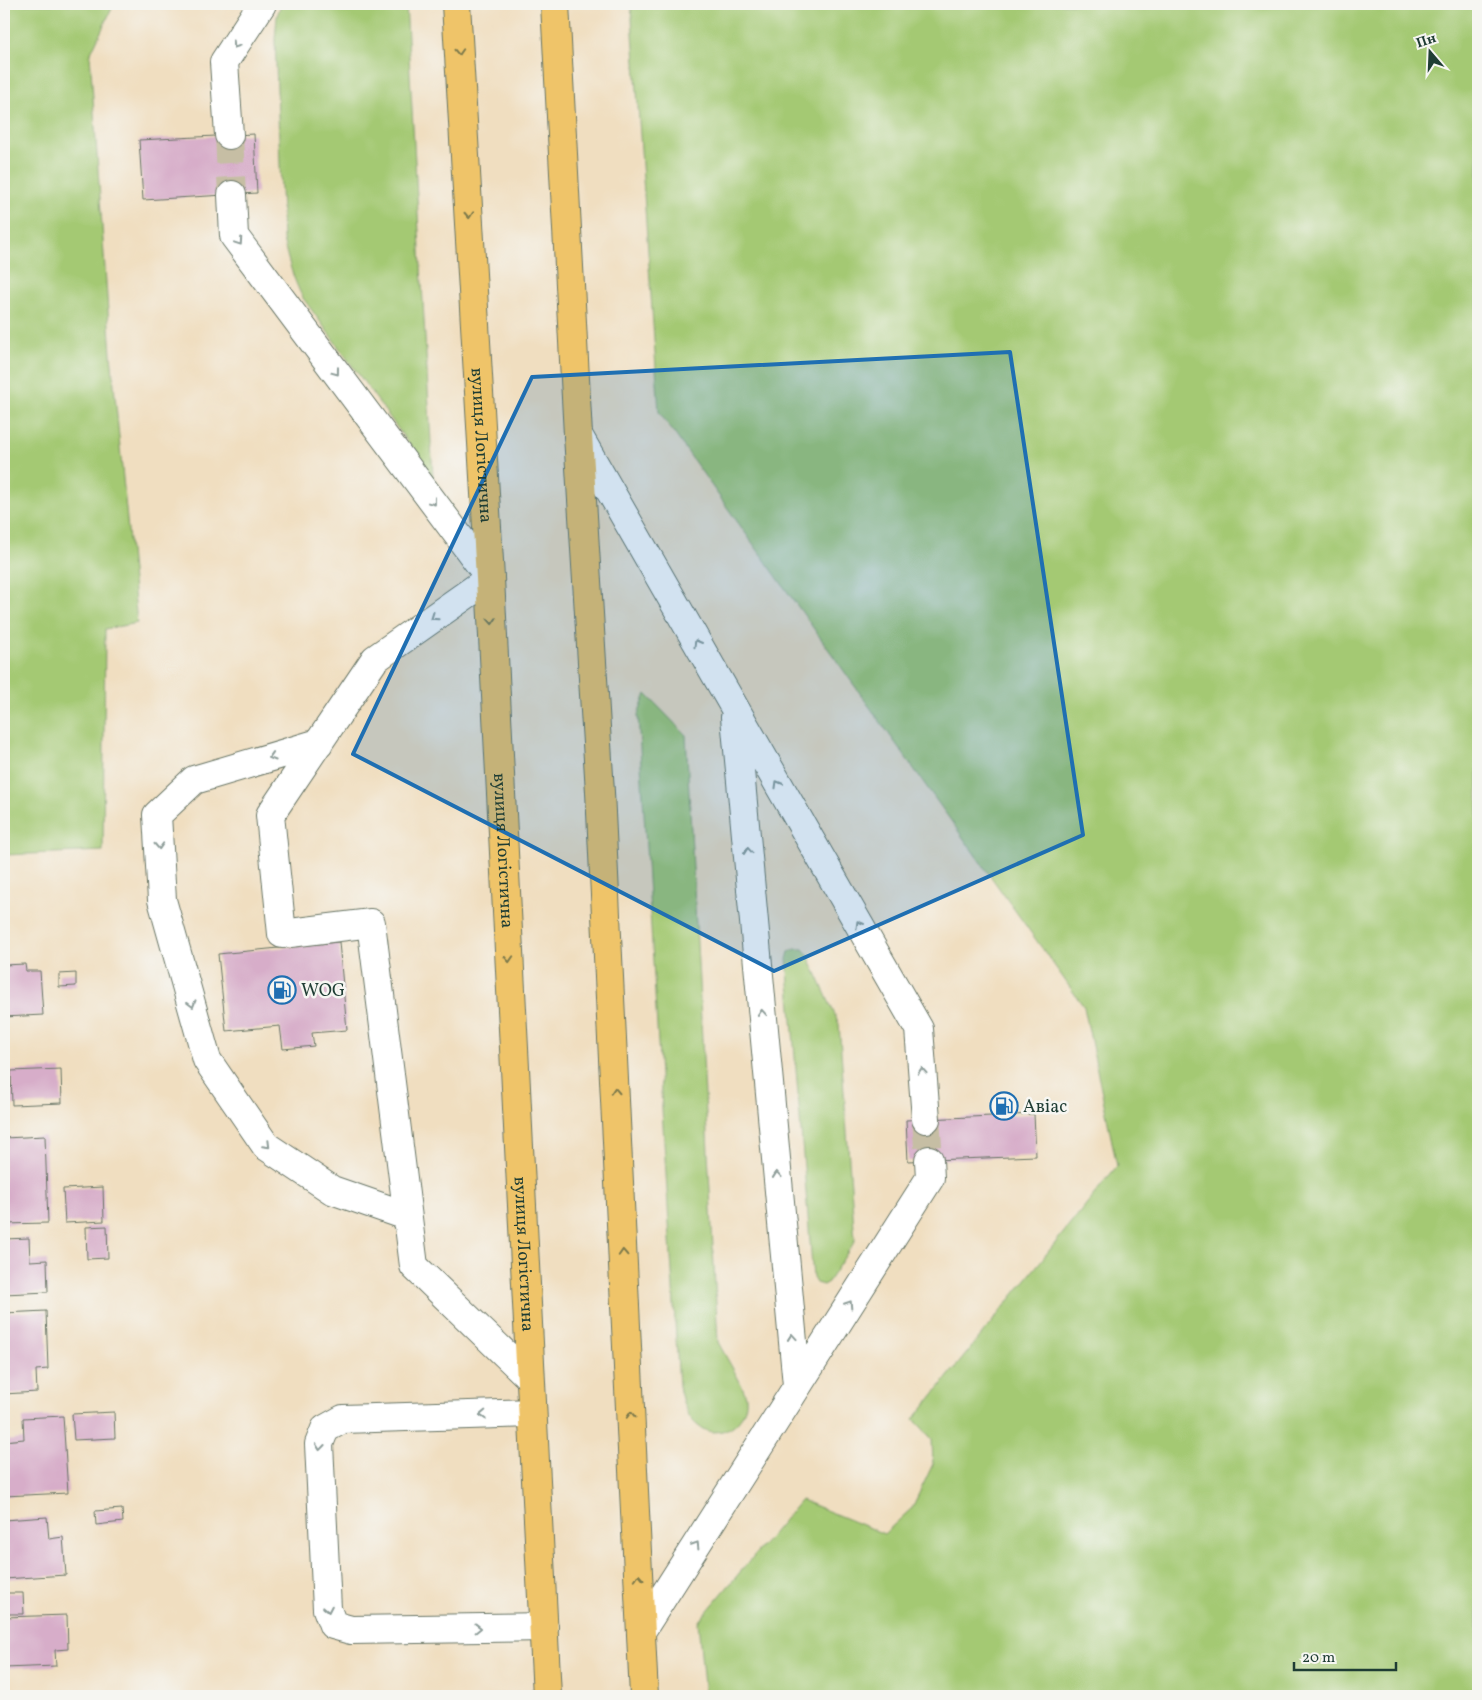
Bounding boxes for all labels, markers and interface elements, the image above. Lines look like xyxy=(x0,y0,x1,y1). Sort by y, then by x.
north arrow xyxy=(1404,28,1454,78)
text: Пн xyxy=(1414,29,1439,53)
one-way arrow xyxy=(233,39,242,48)
one-way arrow xyxy=(454,49,465,57)
one-way arrow xyxy=(463,211,474,219)
one-way arrow xyxy=(233,236,242,246)
one-way arrow xyxy=(330,366,338,375)
street label: вулиця Логістична xyxy=(464,367,498,524)
one-way arrow xyxy=(427,496,436,506)
one-way arrow xyxy=(431,612,440,620)
one-way arrow xyxy=(486,618,497,626)
one-way arrow xyxy=(693,639,703,648)
one-way arrow xyxy=(268,751,277,761)
street label: вулиця Логістична xyxy=(486,772,519,929)
one-way arrow xyxy=(774,780,784,789)
one-way arrow xyxy=(154,842,165,850)
one-way arrow xyxy=(742,847,753,855)
one-way arrow xyxy=(855,921,865,930)
one-way arrow xyxy=(503,955,514,963)
fuel station icon: WOG xyxy=(267,975,297,1005)
place label: WOG xyxy=(301,979,345,1004)
one-way arrow xyxy=(186,999,196,1008)
one-way arrow xyxy=(757,1009,768,1017)
one-way arrow xyxy=(917,1066,928,1074)
one-way arrow xyxy=(610,1086,620,1094)
fuel station icon: Авіас xyxy=(989,1091,1019,1121)
place label: Авіас xyxy=(1023,1095,1067,1120)
one-way arrow xyxy=(262,1139,271,1148)
one-way arrow xyxy=(772,1171,783,1179)
street label: вулиця Логістична xyxy=(507,1176,539,1332)
one-way arrow xyxy=(618,1249,628,1256)
one-way arrow xyxy=(842,1301,852,1310)
one-way arrow xyxy=(787,1333,798,1341)
one-way arrow xyxy=(479,1410,487,1420)
one-way arrow xyxy=(626,1411,637,1419)
one-way arrow xyxy=(315,1444,326,1452)
one-way arrow xyxy=(690,1541,699,1550)
one-way arrow xyxy=(634,1573,645,1581)
one-way arrow xyxy=(323,1605,333,1613)
one-way arrow xyxy=(474,1623,482,1633)
scale bar xyxy=(1294,1640,1397,1672)
text: 20 m xyxy=(1302,1648,1335,1669)

